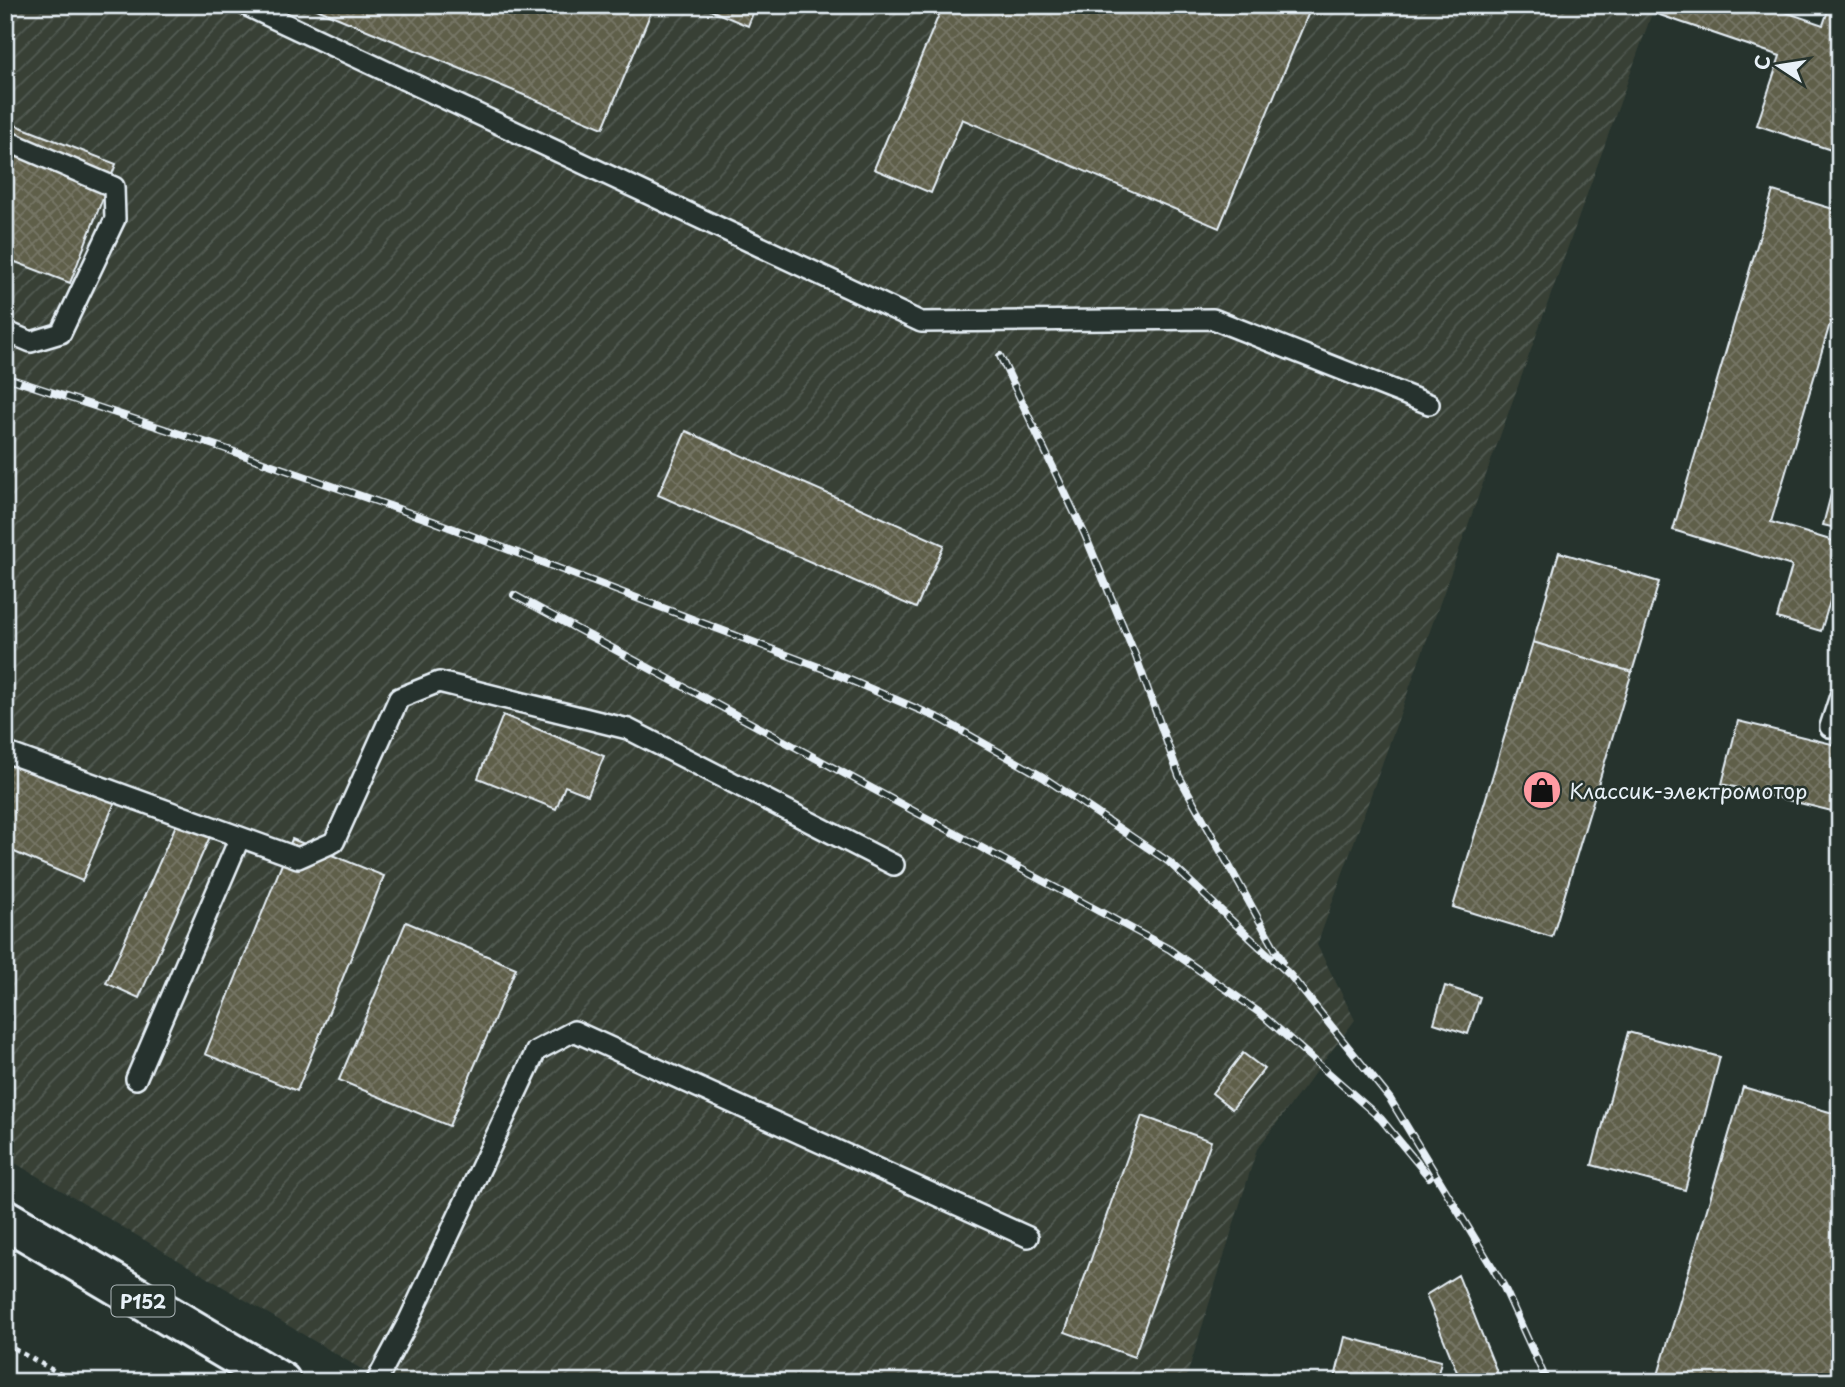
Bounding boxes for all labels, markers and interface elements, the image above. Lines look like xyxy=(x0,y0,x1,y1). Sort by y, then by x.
north arrow xyxy=(1744,32,1814,102)
text: С xyxy=(1746,52,1777,72)
shop icon: Классик-электромотор xyxy=(1521,769,1563,811)
place label: Классик-электромотор xyxy=(1569,774,1807,806)
road number: Р152 xyxy=(111,1286,174,1316)

